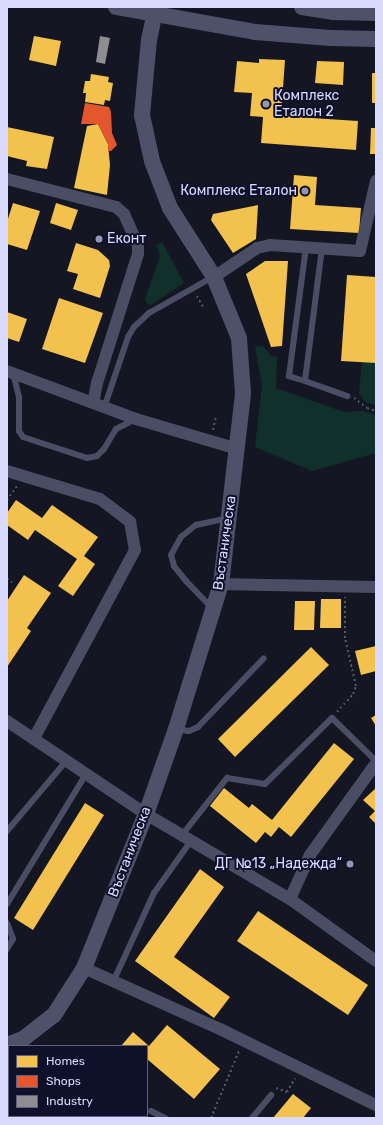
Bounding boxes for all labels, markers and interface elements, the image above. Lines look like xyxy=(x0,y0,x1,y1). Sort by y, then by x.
place label: Комплекс Еталон 2 xyxy=(274,88,339,120)
marker: Комплекс Еталон 2 xyxy=(261,99,271,109)
place label: Комплекс Еталон xyxy=(180,183,297,199)
marker: Комплекс Еталон xyxy=(300,186,310,196)
place label: Еконт xyxy=(107,231,146,247)
marker: Еконт xyxy=(94,234,104,244)
street label: Въстаническа xyxy=(210,495,240,591)
street label: Въстаническа xyxy=(105,804,155,900)
place label: ДГ №13 „Надежда“ xyxy=(215,856,342,872)
marker: ДГ №13 „Надежда“ xyxy=(345,859,355,869)
legend xyxy=(8,1045,148,1117)
text: Homes xyxy=(46,1054,85,1068)
text: Shops xyxy=(46,1074,81,1088)
text: Industry xyxy=(46,1094,93,1108)

